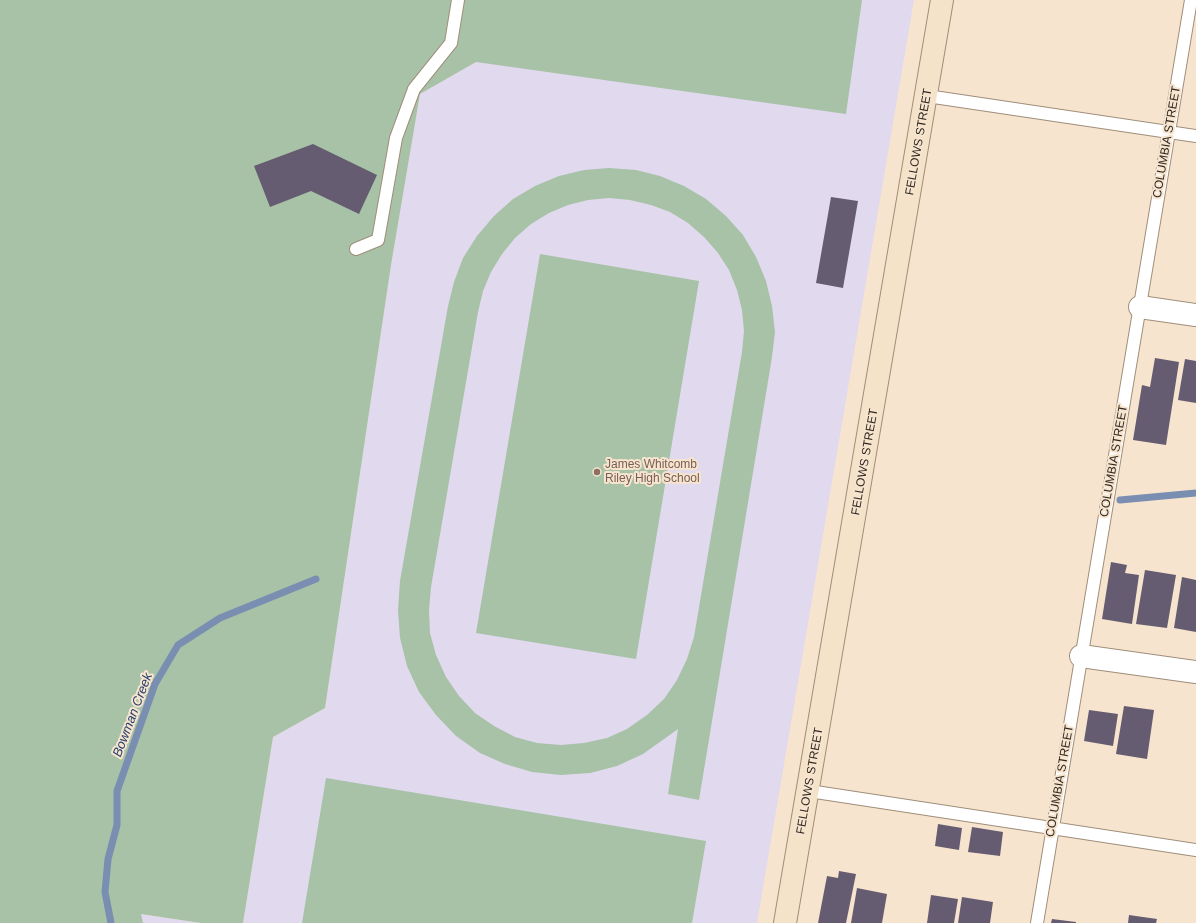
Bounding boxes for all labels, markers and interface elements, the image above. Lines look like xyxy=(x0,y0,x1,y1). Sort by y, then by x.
street label: COLUMBIA STREET xyxy=(1150,85,1184,199)
street label: FELLOWS STREET xyxy=(903,88,935,196)
street label: COLUMBIA STREET xyxy=(1097,404,1131,518)
street label: FELLOWS STREET xyxy=(849,408,881,516)
place label: James Whitcomb Riley High School xyxy=(605,458,700,486)
marker: James Whitcomb Riley High School xyxy=(592,467,602,477)
water label: Bowman Creek xyxy=(110,671,156,759)
street label: COLUMBIA STREET xyxy=(1043,724,1077,838)
street label: FELLOWS STREET xyxy=(794,727,826,835)

